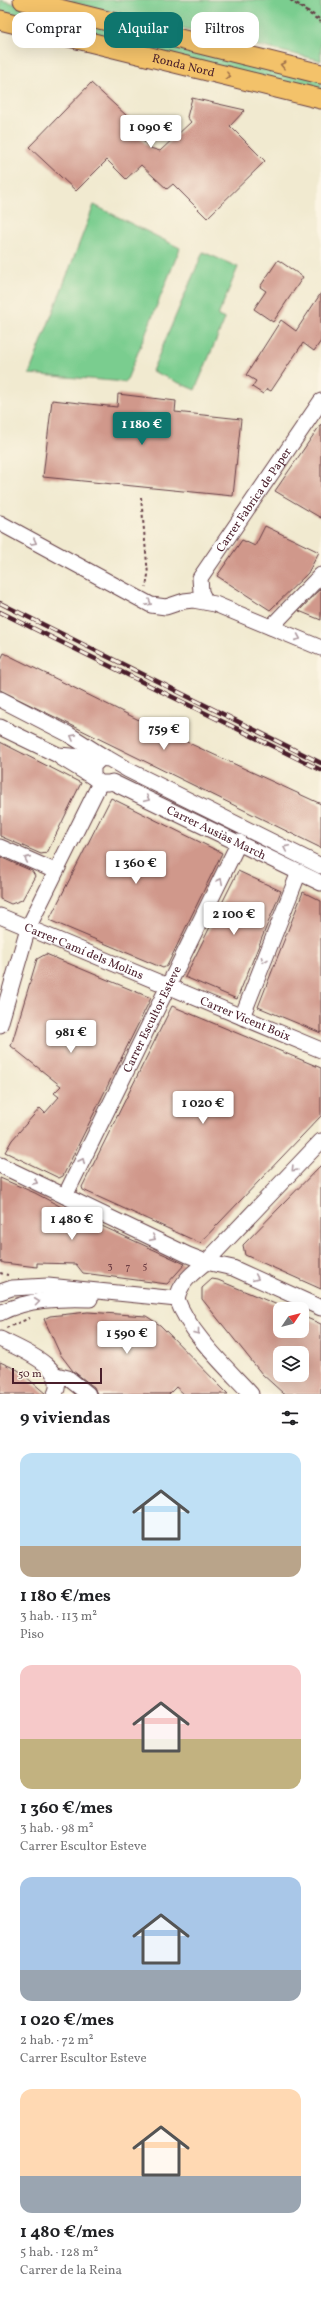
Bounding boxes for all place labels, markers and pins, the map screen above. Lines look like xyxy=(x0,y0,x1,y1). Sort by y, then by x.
pin: 1 090 € xyxy=(114,115,188,149)
pin: 1 180 € xyxy=(105,412,179,446)
pin: 759 € xyxy=(136,717,192,751)
pin: 1 360 € xyxy=(99,851,173,885)
pin: 2 100 € xyxy=(197,902,271,936)
pin: 981 € xyxy=(43,1020,99,1054)
pin: 1 020 € xyxy=(166,1091,240,1125)
pin: 1 480 € xyxy=(35,1207,109,1241)
pin: 1 590 € xyxy=(90,1321,164,1355)

